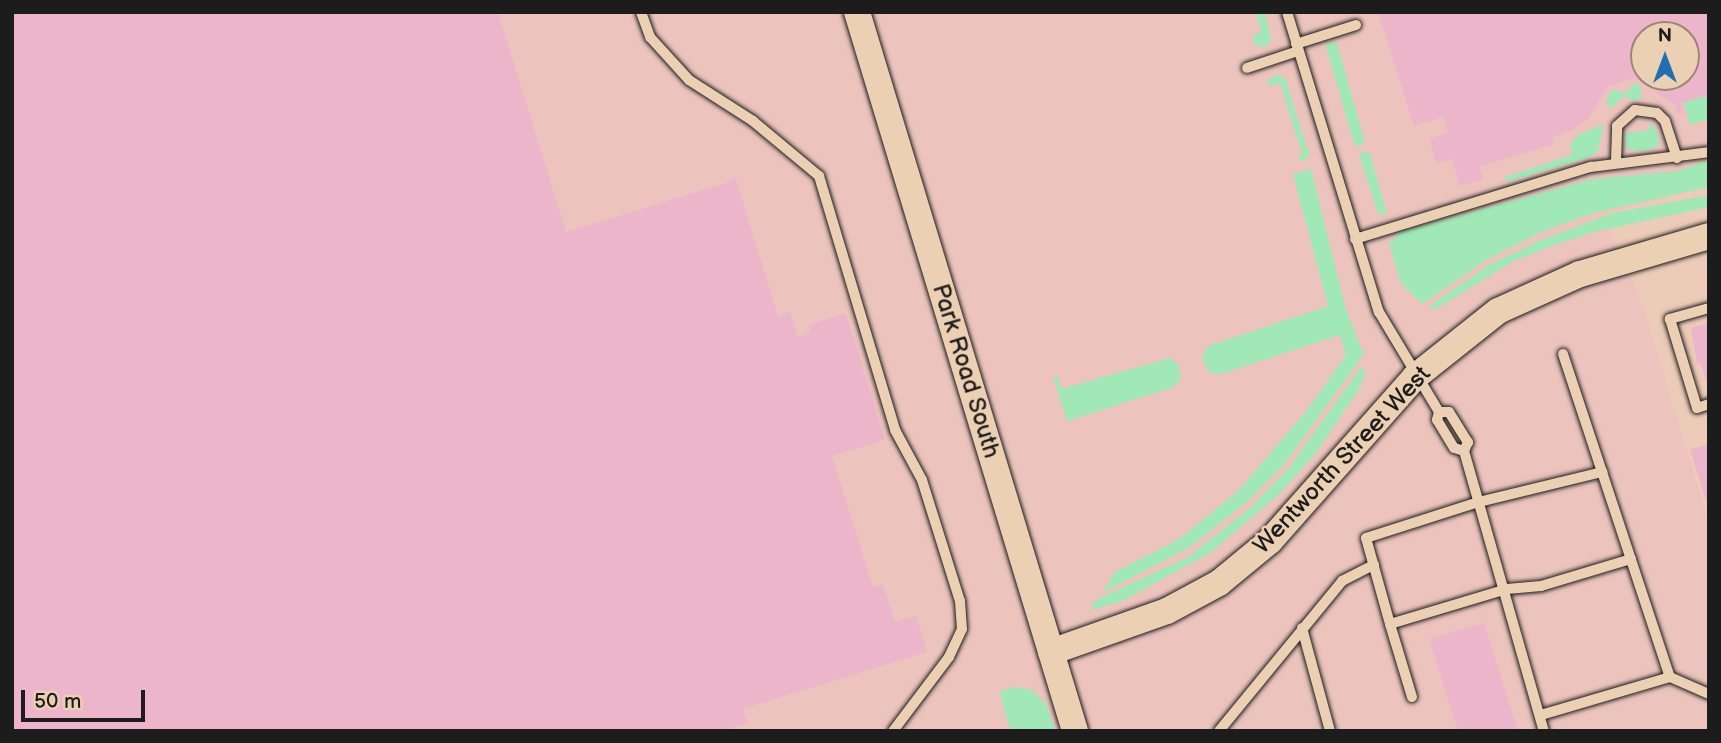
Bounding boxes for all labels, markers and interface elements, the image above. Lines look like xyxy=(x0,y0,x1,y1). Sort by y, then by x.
north arrow xyxy=(1630,21,1700,91)
text: N xyxy=(1658,25,1672,48)
street label: Park Road South xyxy=(926,280,1006,462)
street label: Wentworth Street West xyxy=(1247,360,1437,560)
scale bar xyxy=(24,676,149,720)
text: 50 m xyxy=(34,689,81,714)

